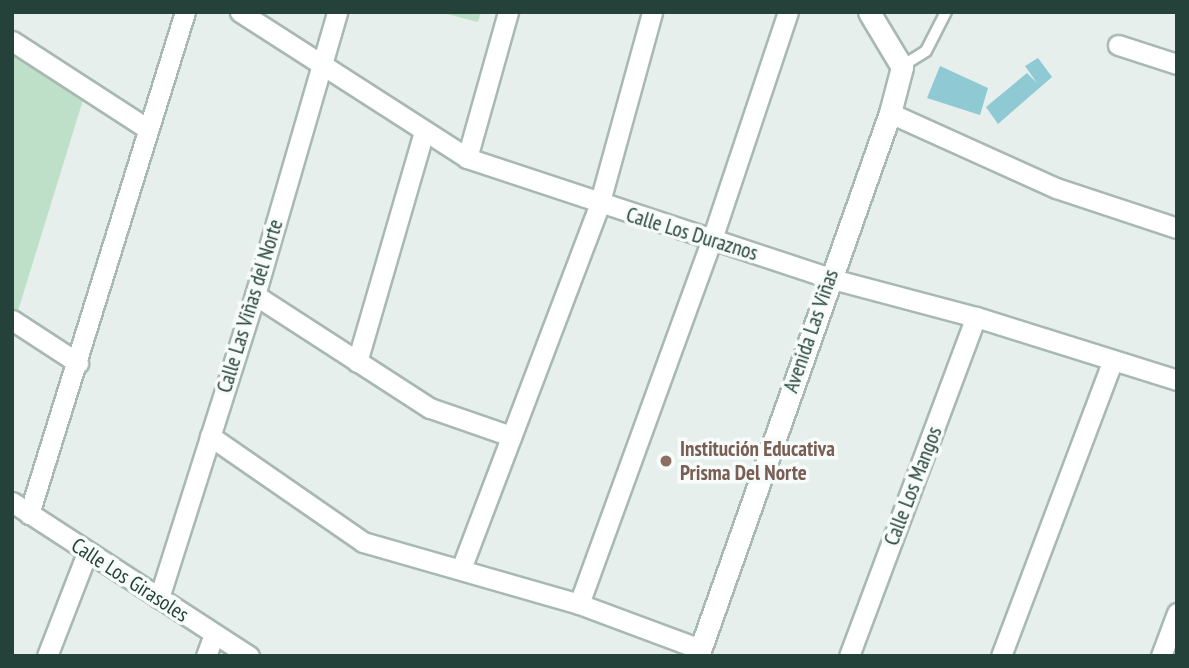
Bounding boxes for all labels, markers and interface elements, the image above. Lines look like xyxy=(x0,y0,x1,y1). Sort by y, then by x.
street label: Calle Los Duraznos xyxy=(623,202,761,266)
street label: Calle Las Viñas del Norte xyxy=(212,216,288,396)
street label: Avenida Las Viñas xyxy=(778,266,844,396)
street label: Calle Los Mangos xyxy=(879,423,947,549)
place label: Institución Educativa Prisma Del Norte xyxy=(680,436,835,486)
marker: Institución Educativa Prisma Del Norte xyxy=(658,453,674,469)
street label: Calle Los Girasoles xyxy=(67,533,193,627)

